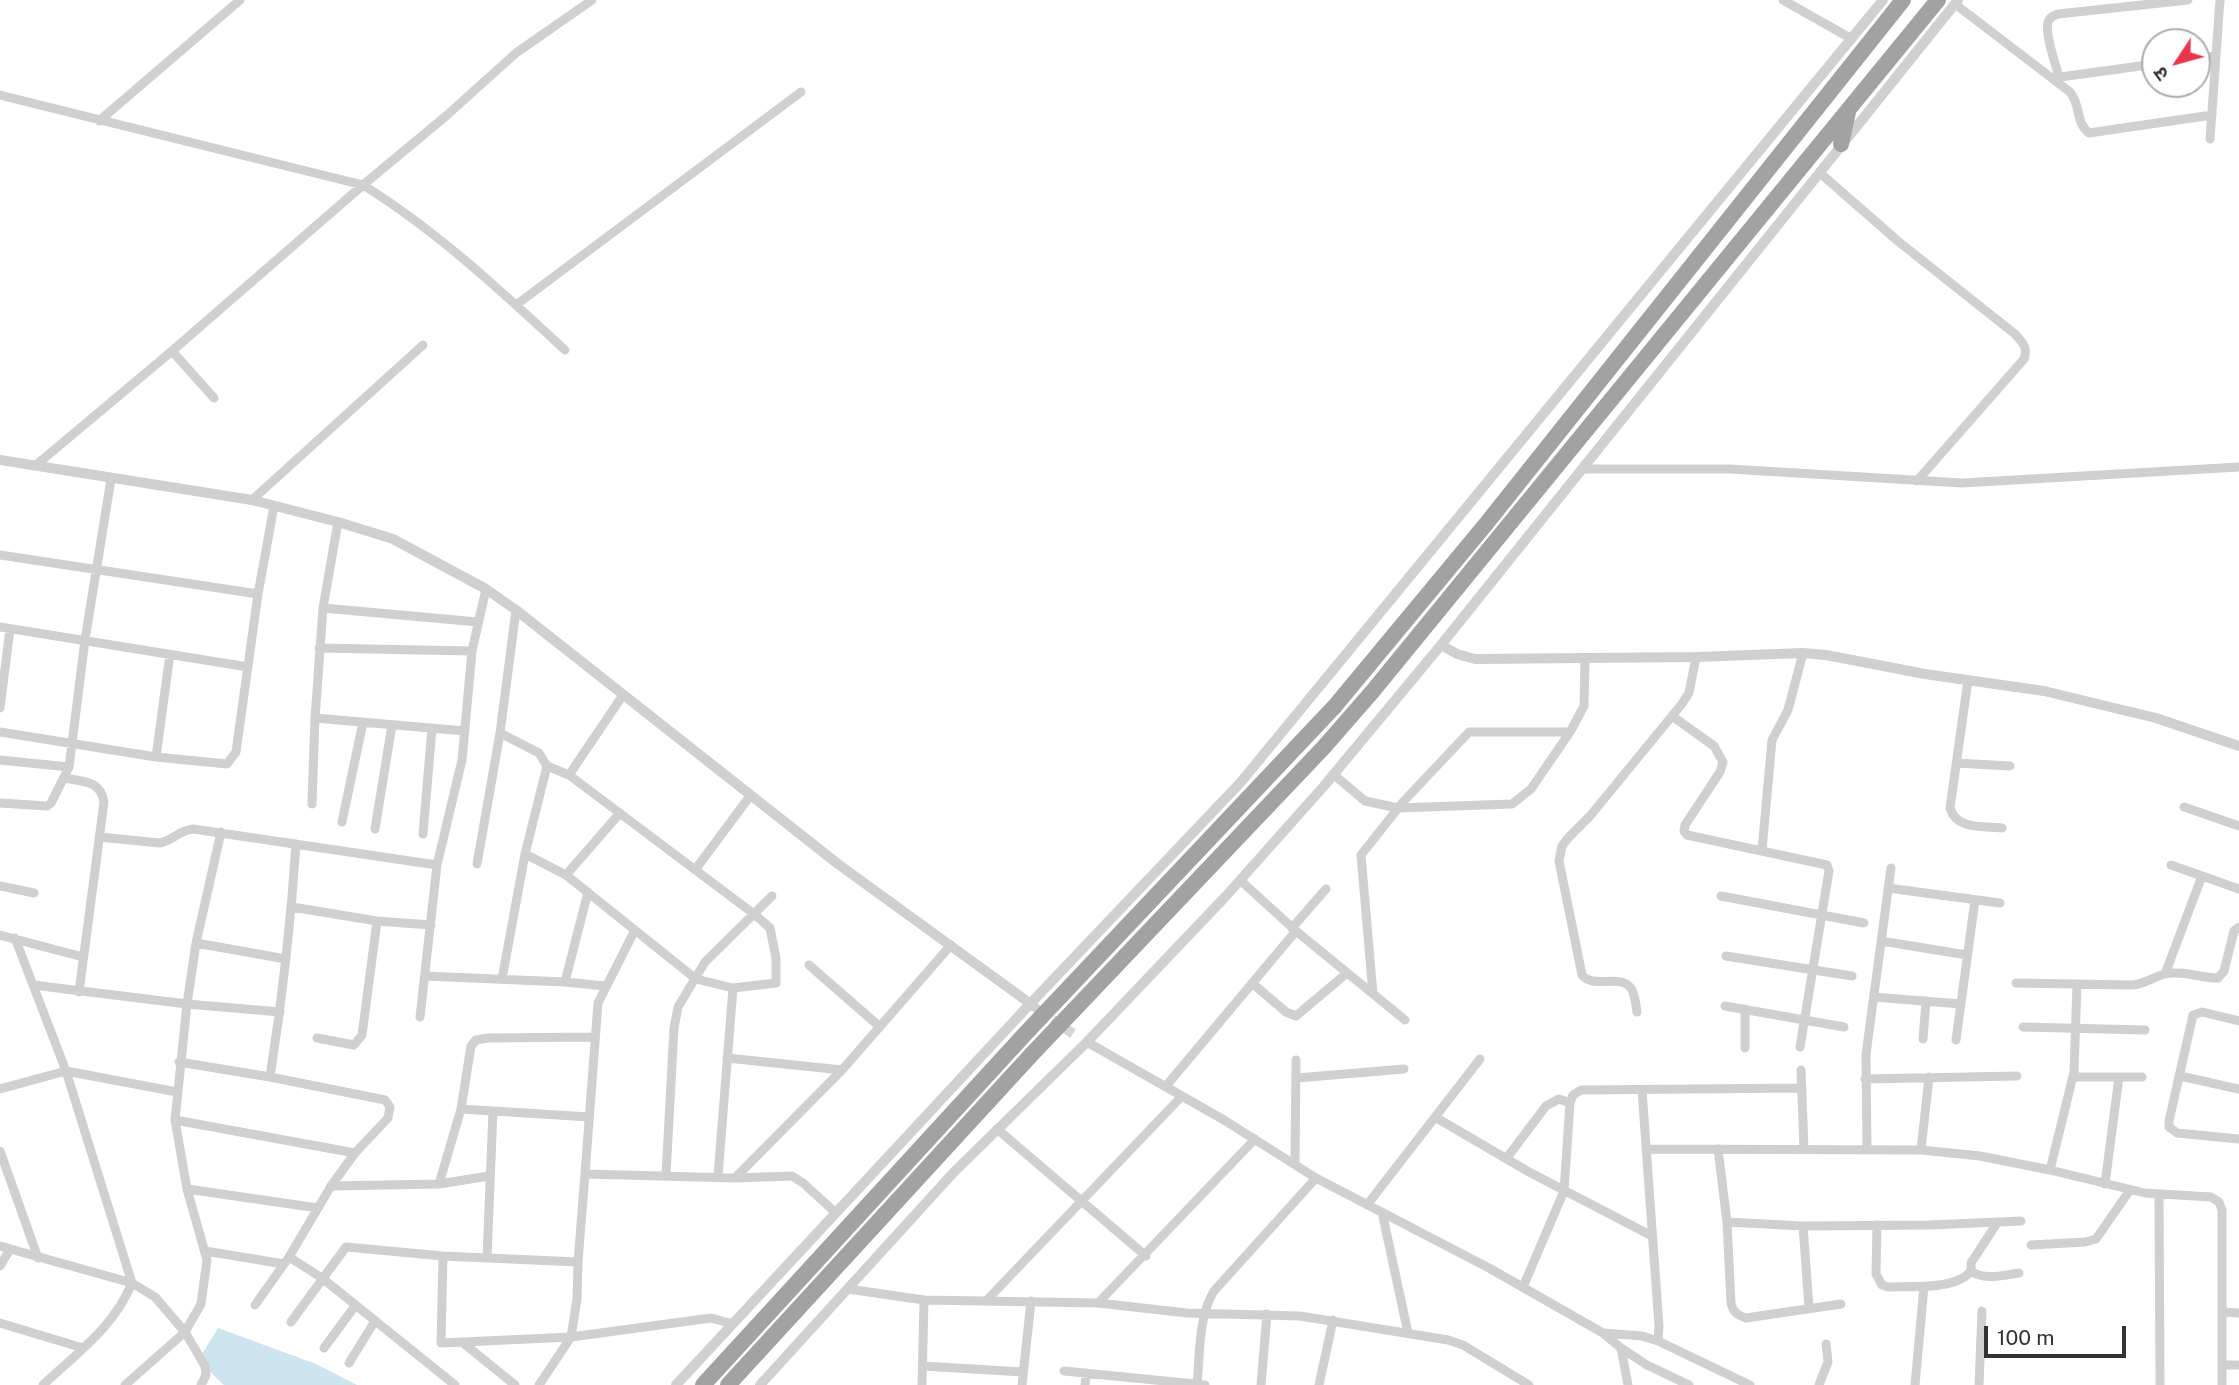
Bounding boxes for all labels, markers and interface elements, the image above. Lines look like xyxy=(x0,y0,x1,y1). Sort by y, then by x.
north arrow xyxy=(2141,28,2211,98)
text: उ xyxy=(2148,63,2173,85)
scale bar xyxy=(1987,1312,2129,1356)
text: 100 m xyxy=(1997,1325,2054,1350)

